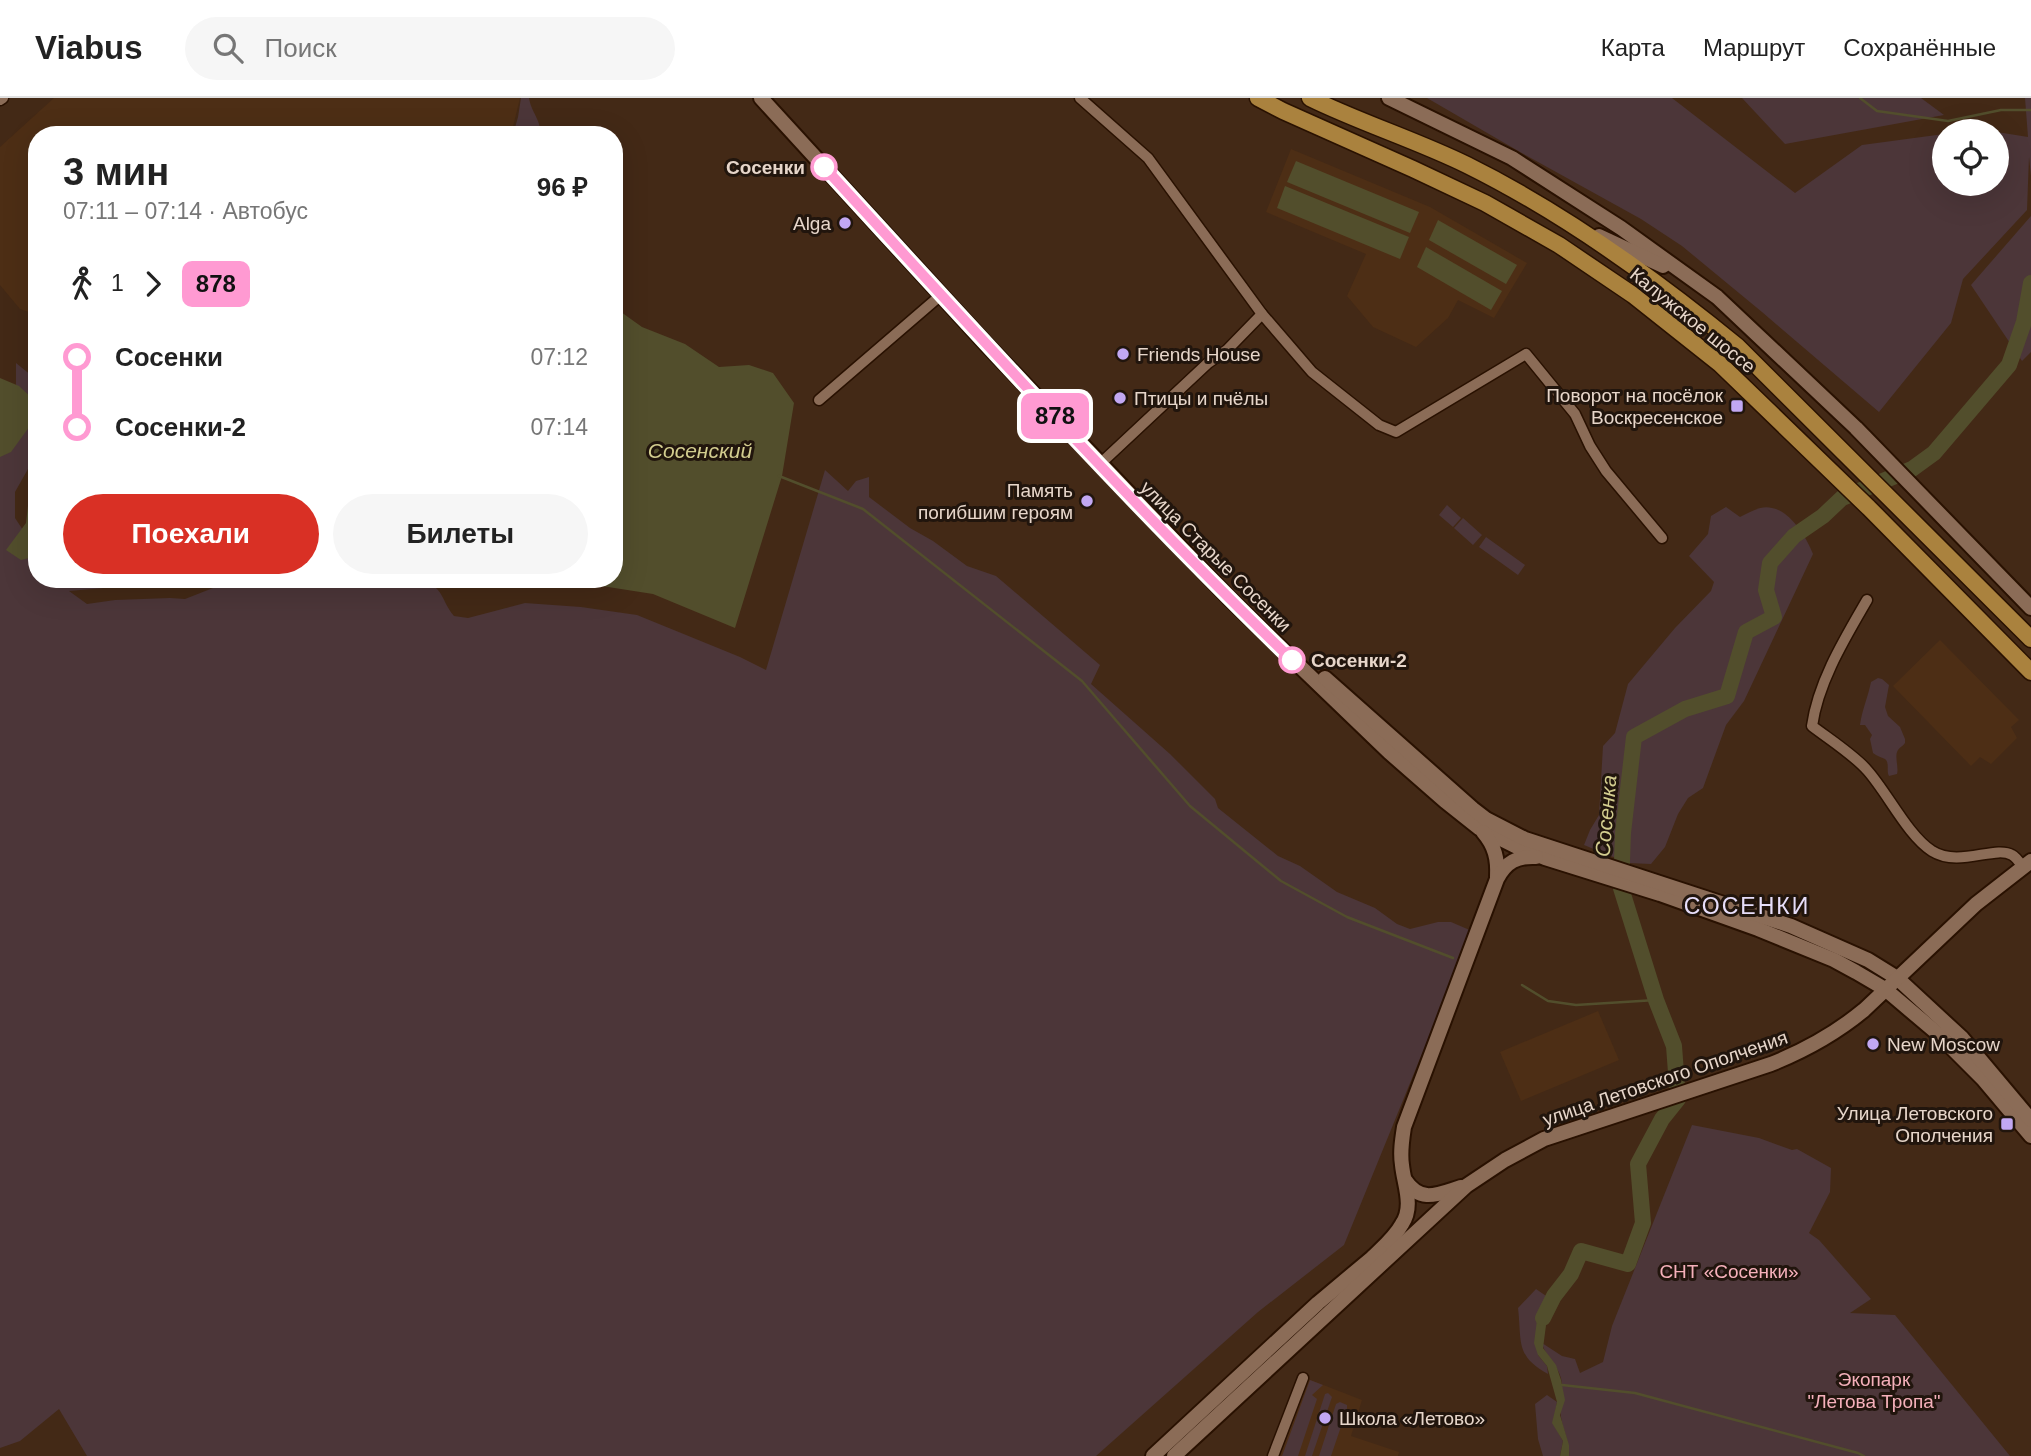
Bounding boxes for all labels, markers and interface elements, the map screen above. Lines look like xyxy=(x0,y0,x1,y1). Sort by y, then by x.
search box xyxy=(185,17,675,80)
text: Viabus xyxy=(35,29,143,66)
icon: search xyxy=(209,29,247,67)
text: Поиск xyxy=(265,33,337,63)
text: Карта xyxy=(1601,34,1665,61)
text: Маршрут xyxy=(1703,34,1805,61)
text: Сохранённые xyxy=(1843,34,1996,61)
map controls xyxy=(1932,119,2009,196)
button: locate xyxy=(1932,119,2009,196)
text: 3 мин xyxy=(63,151,169,193)
marker: Сосенки xyxy=(811,154,837,180)
place label: Сосенки xyxy=(726,157,805,178)
text: 96 ₽ xyxy=(537,172,588,202)
text: 07:11 – 07:14 · Автобус xyxy=(63,198,308,224)
place label: Alga xyxy=(793,213,831,234)
marker: Alga xyxy=(837,215,853,231)
street label: Калужское шоссе xyxy=(1626,263,1760,377)
icon: walk xyxy=(63,265,101,303)
icon: forward xyxy=(134,265,172,303)
text: 1 xyxy=(111,270,124,296)
text: 878 xyxy=(196,270,236,297)
text: Сосенки xyxy=(115,342,223,372)
text: 07:12 xyxy=(530,344,588,370)
place label: Friends House xyxy=(1137,344,1261,365)
marker: Friends House xyxy=(1115,346,1131,362)
place label: Поворот на посёлок Воскресенское xyxy=(1546,385,1724,428)
place label: Птицы и пчёлы xyxy=(1134,388,1268,409)
marker: Птицы и пчёлы xyxy=(1112,390,1128,406)
line badge: 878 xyxy=(1015,393,1095,439)
marker: Поворот на посёлок Воскресенское xyxy=(1729,398,1745,414)
text: 878 xyxy=(1035,402,1075,429)
text: Сосенки-2 xyxy=(115,412,246,442)
text: 07:14 xyxy=(530,414,588,440)
water label: Сосенский xyxy=(648,439,752,462)
street label: улица Старые Сосенки xyxy=(1136,477,1295,636)
place label: Память погибшим героям xyxy=(918,480,1073,523)
marker: Память погибшим героям xyxy=(1079,493,1095,509)
button: Поехали xyxy=(63,494,319,574)
button: Билеты xyxy=(333,494,588,574)
marker: Сосенки-2 xyxy=(1279,647,1305,673)
place label: Сосенки-2 xyxy=(1311,650,1407,671)
water label: Сосенка xyxy=(1590,774,1621,858)
district label: СОСЕНКИ xyxy=(1684,893,1810,919)
street label: улица Летовского Ополчения xyxy=(1540,1027,1790,1130)
place label: New Moscow xyxy=(1887,1034,2000,1055)
marker: New Moscow xyxy=(1865,1036,1881,1052)
place label: Улица Летовского Ополчения xyxy=(1837,1103,1993,1146)
marker: Улица Летовского Ополчения xyxy=(1999,1116,2015,1132)
park label: СНТ «Сосенки» xyxy=(1659,1261,1799,1282)
park label: Экопарк "Летова Тропа" xyxy=(1807,1369,1941,1412)
place label: Школа «Летово» xyxy=(1339,1408,1485,1429)
marker: Школа «Летово» xyxy=(1317,1410,1333,1426)

